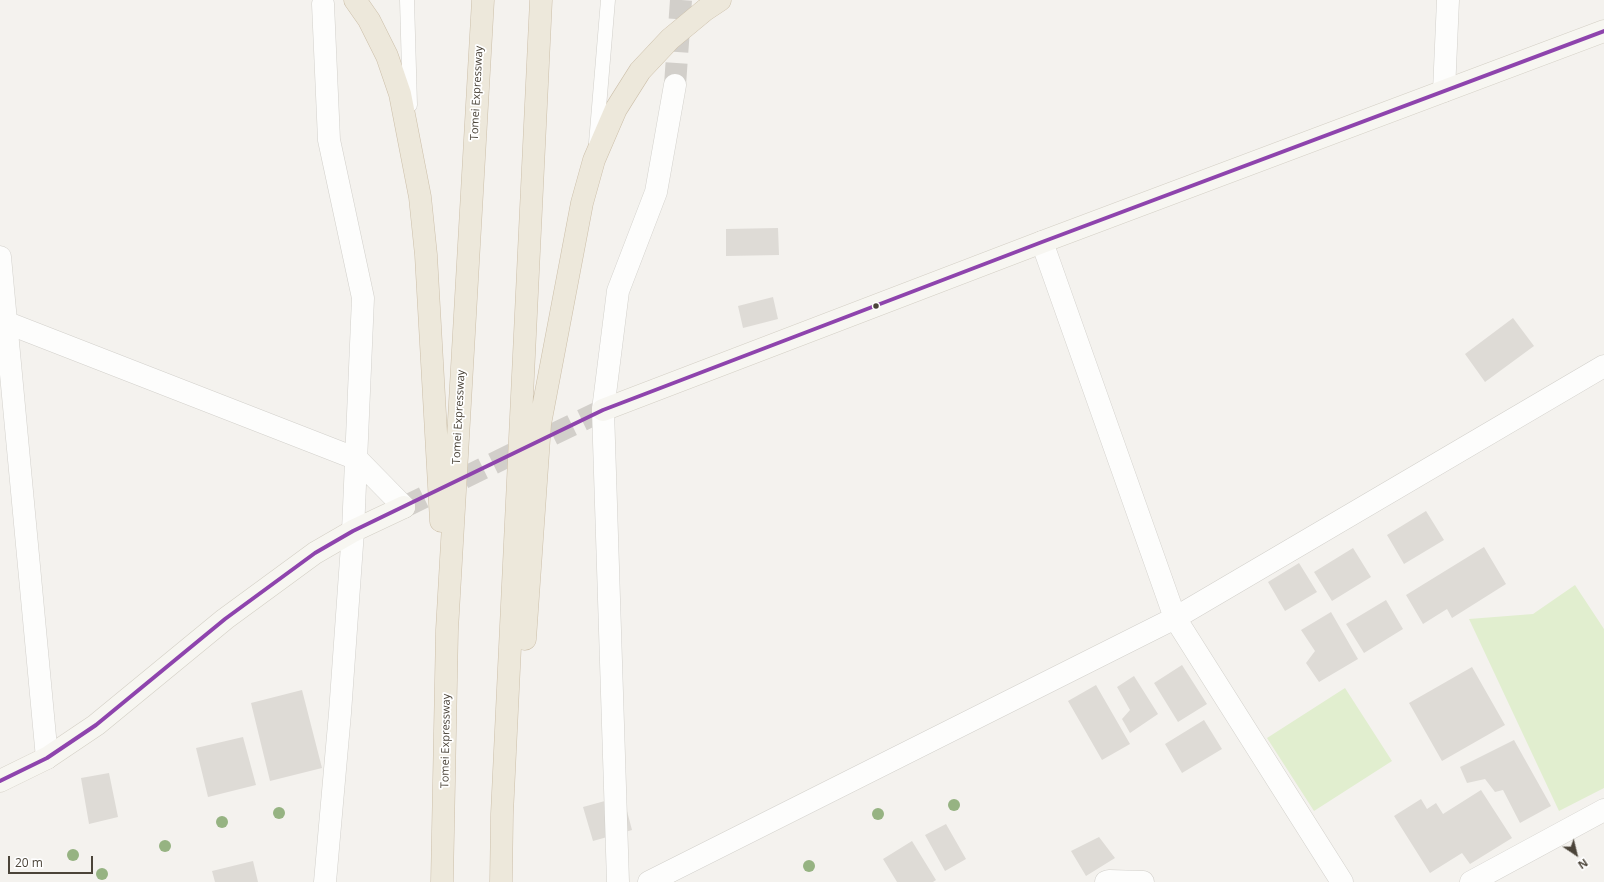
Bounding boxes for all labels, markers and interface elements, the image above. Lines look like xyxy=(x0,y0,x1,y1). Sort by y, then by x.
street label: Tomei Expressway xyxy=(468,45,486,141)
unlabelled marker xyxy=(871,301,881,311)
street label: Tomei Expressway xyxy=(450,369,468,465)
street label: Tomei Expressway xyxy=(439,694,453,788)
north arrow xyxy=(1556,834,1596,874)
scale bar xyxy=(10,848,95,874)
text: 20 m xyxy=(15,854,43,871)
text: N xyxy=(1575,856,1591,873)

